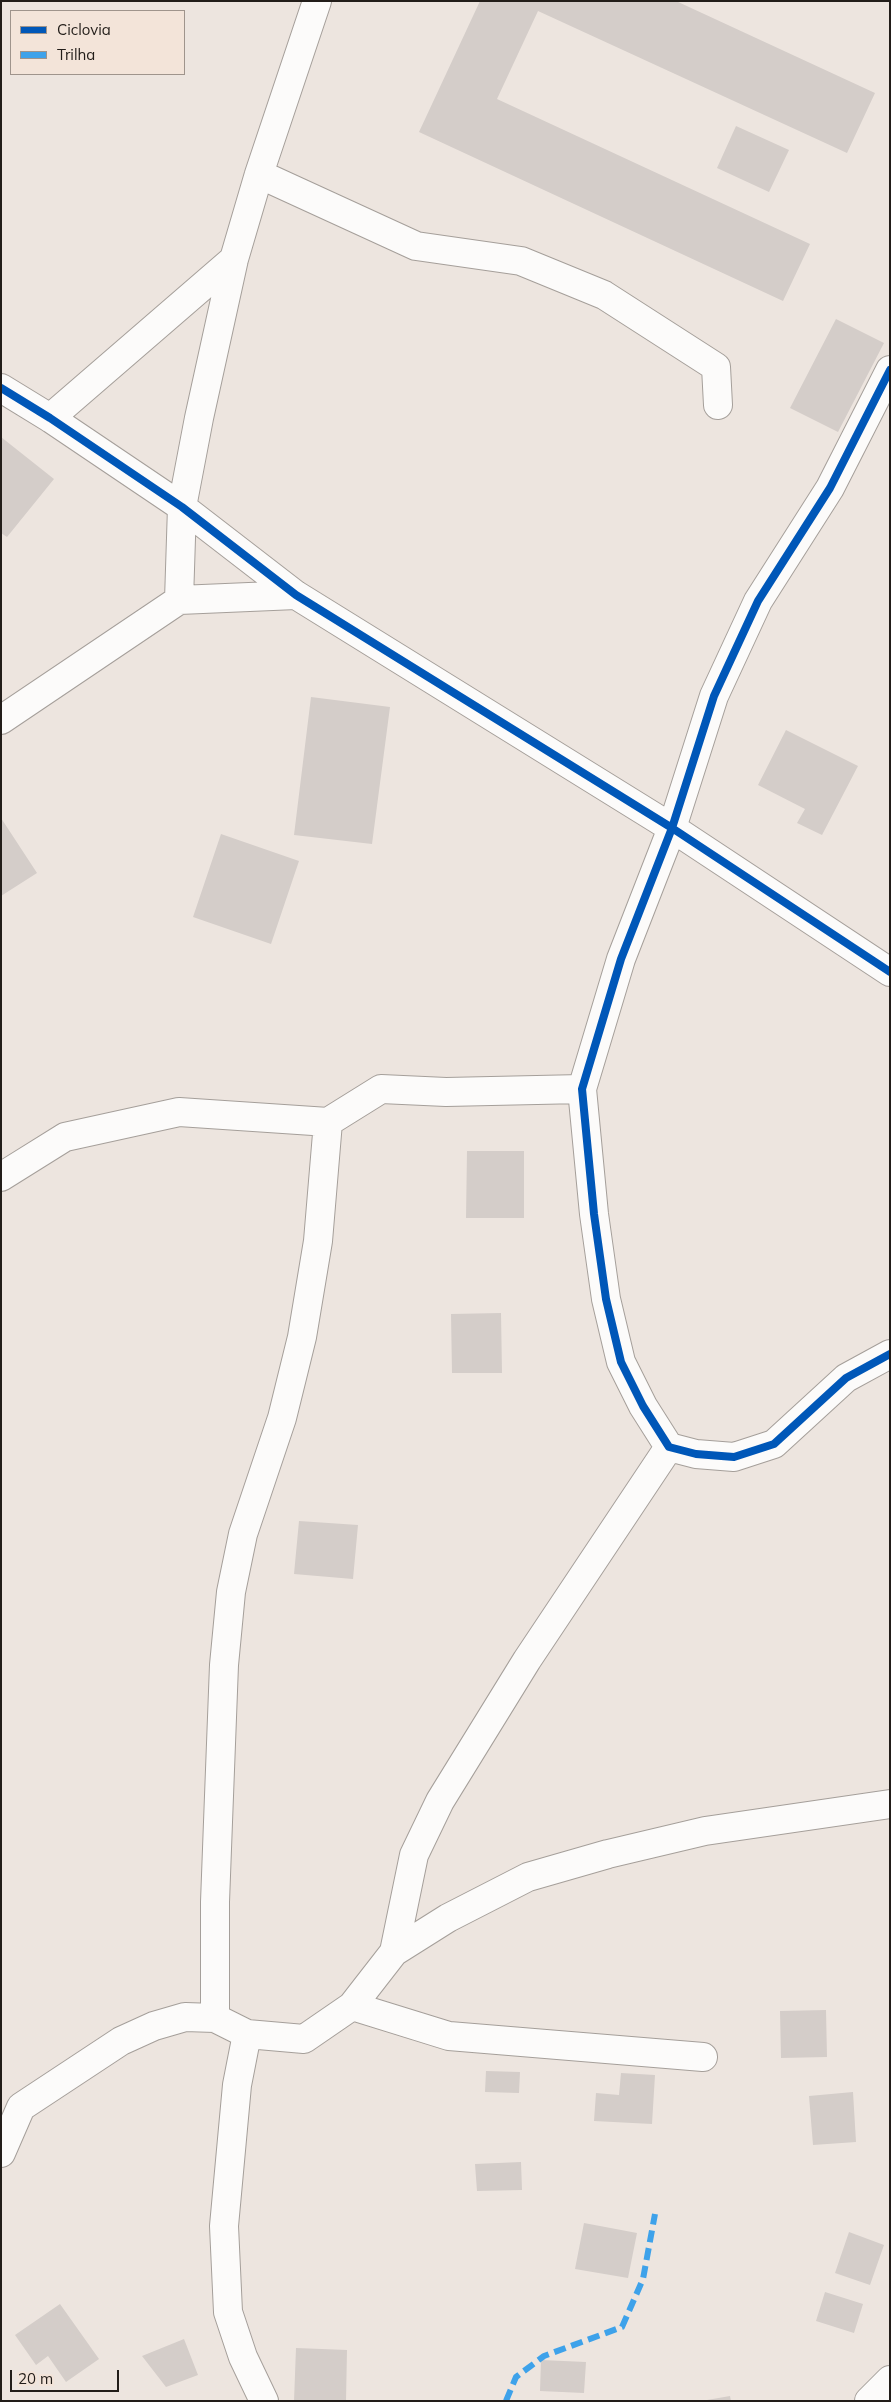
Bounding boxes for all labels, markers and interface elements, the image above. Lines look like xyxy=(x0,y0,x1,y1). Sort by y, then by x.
legend xyxy=(10,10,185,75)
text: Ciclovia xyxy=(57,20,111,39)
text: Trilha xyxy=(57,45,95,64)
scale bar xyxy=(12,2360,121,2392)
text: 20 m xyxy=(18,2369,53,2388)

